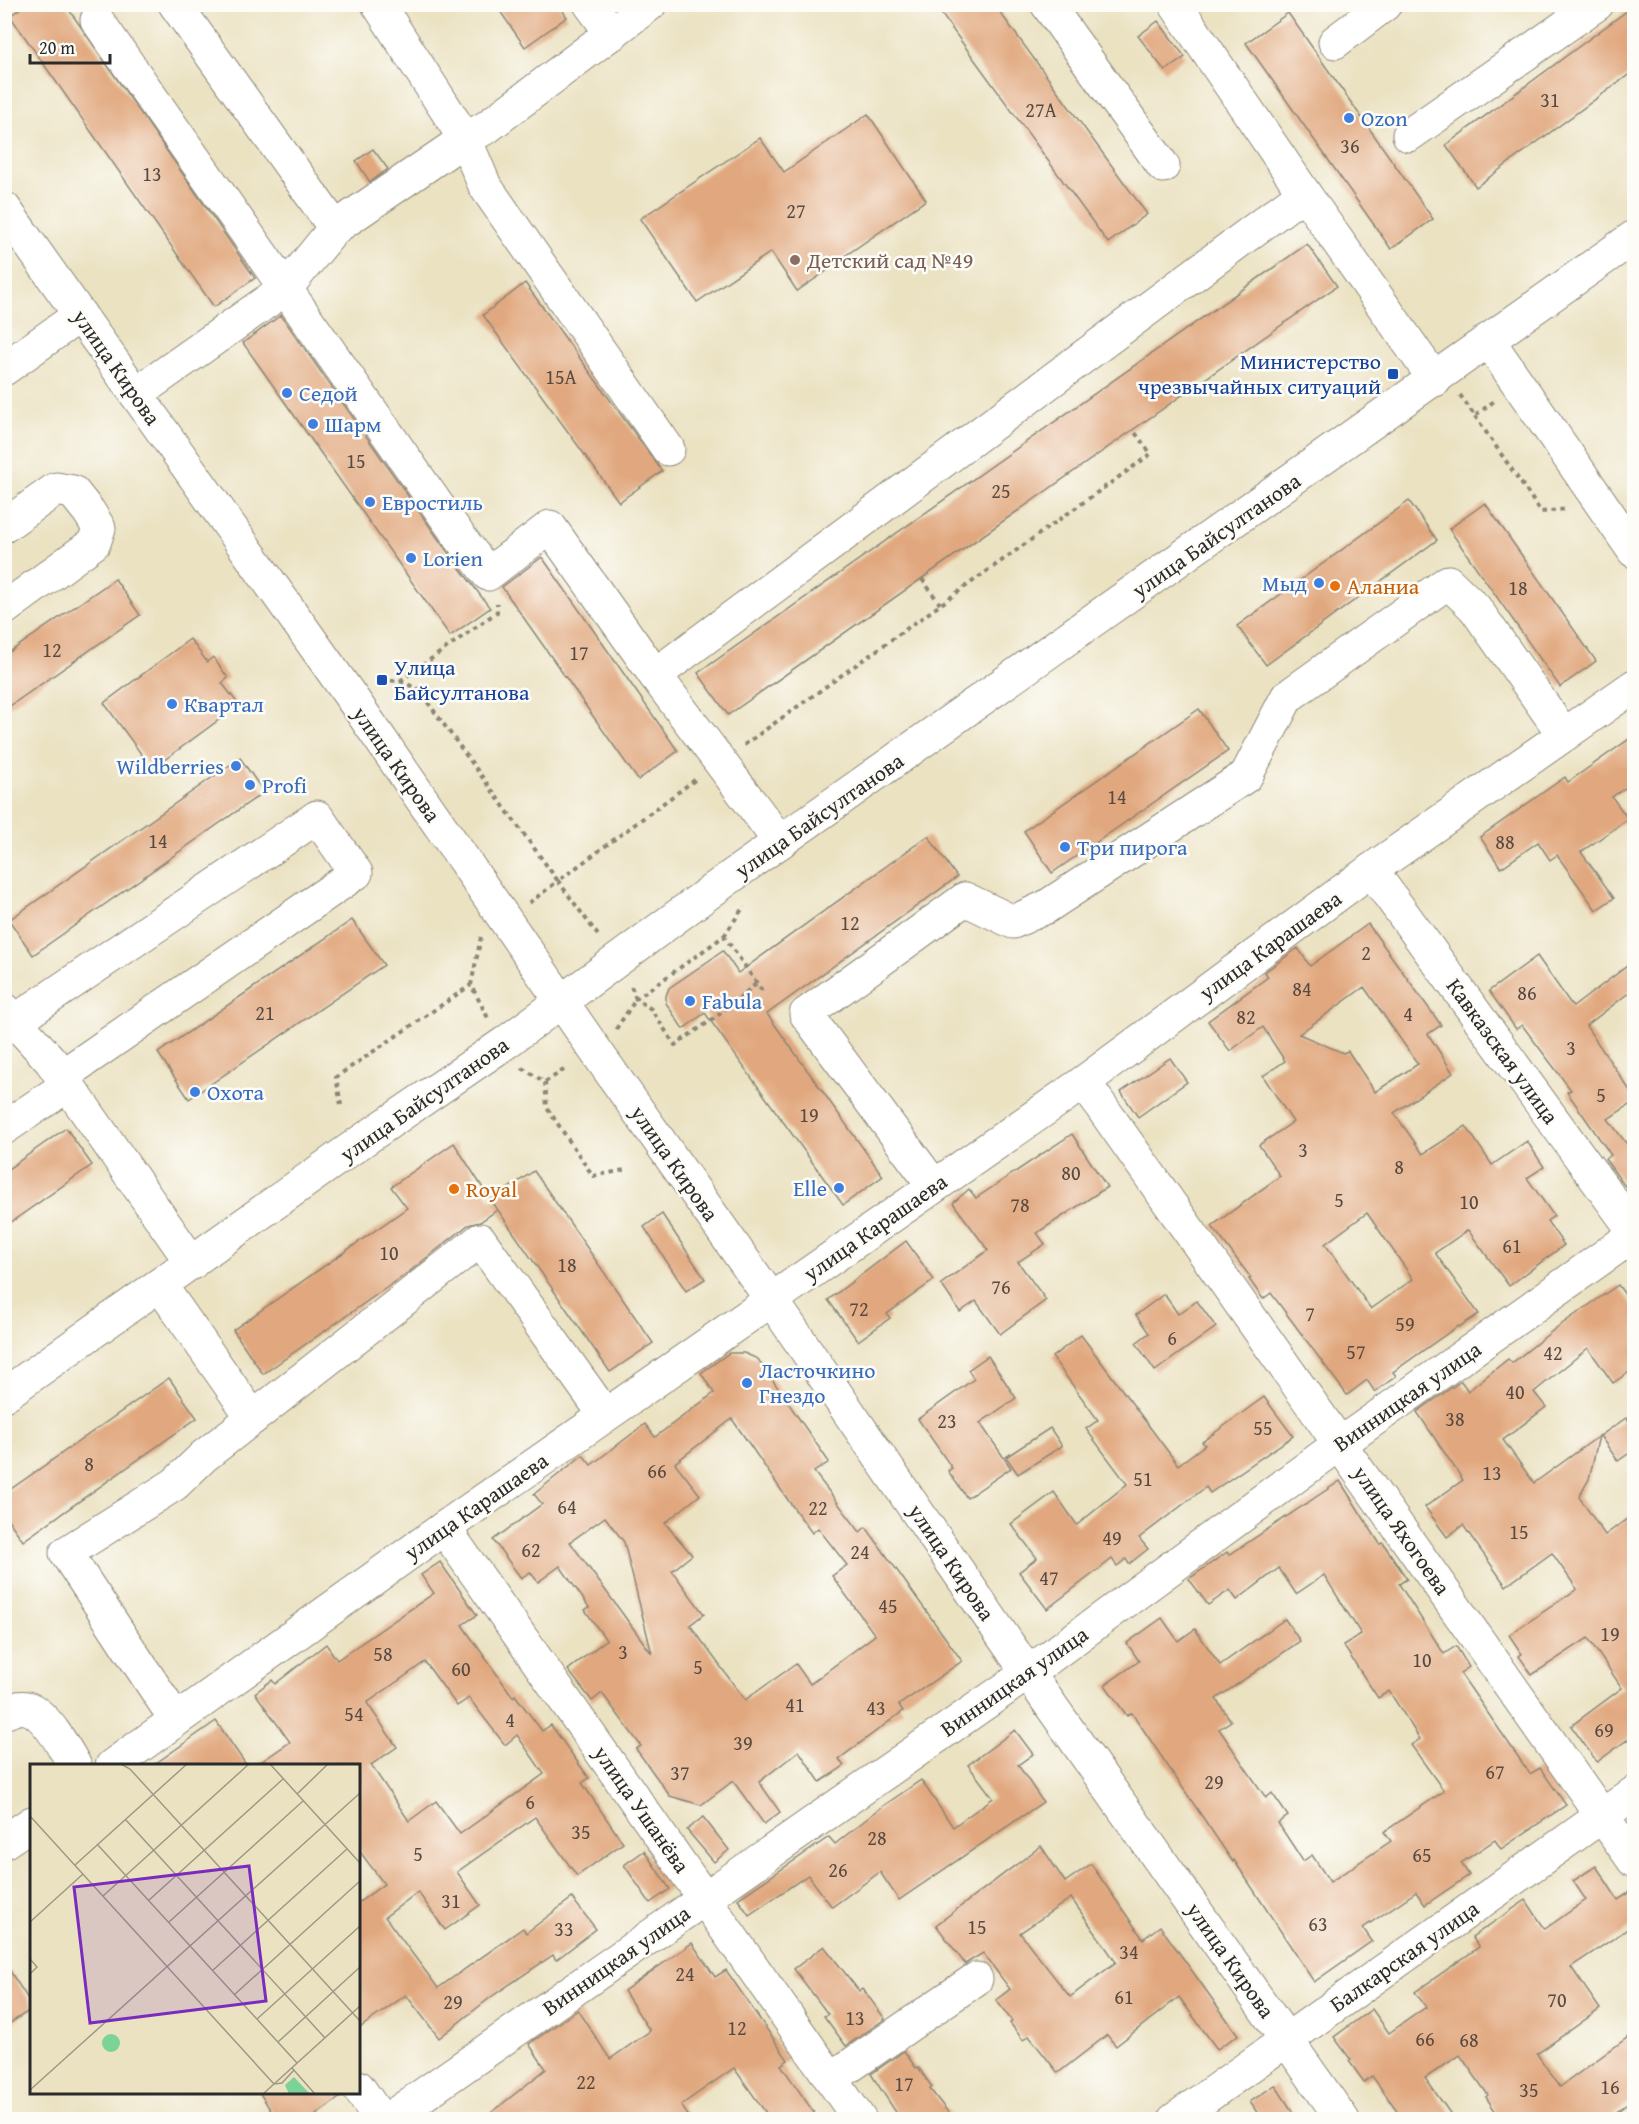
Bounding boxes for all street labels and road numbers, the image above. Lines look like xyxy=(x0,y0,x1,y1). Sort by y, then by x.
street label: улица Кирова xyxy=(65,302,169,432)
street label: улица Байсултанова xyxy=(1124,464,1307,606)
street label: улица Кирова xyxy=(345,699,449,829)
street label: улица Байсултанова xyxy=(727,744,910,886)
street label: улица Карашаева xyxy=(1191,882,1348,1008)
street label: Кавказская улица xyxy=(1439,971,1567,1131)
street label: улица Байсултанова xyxy=(332,1028,515,1170)
street label: улица Кирова xyxy=(623,1098,727,1228)
street label: улица Карашаева xyxy=(796,1165,954,1289)
street label: Винницкая улица xyxy=(1327,1333,1488,1459)
street label: улица Карашаева xyxy=(397,1444,555,1568)
street label: улица Яхогоева xyxy=(1345,1458,1459,1602)
street label: улица Кирова xyxy=(900,1496,1003,1627)
street label: Винницкая улица xyxy=(934,1618,1095,1744)
street label: улица Ушанёва xyxy=(586,1738,698,1880)
street label: Балкарская улица xyxy=(1323,1892,1486,2020)
street label: улица Кирова xyxy=(1179,1895,1283,2025)
street label: Винницкая улица xyxy=(536,1897,697,2023)

